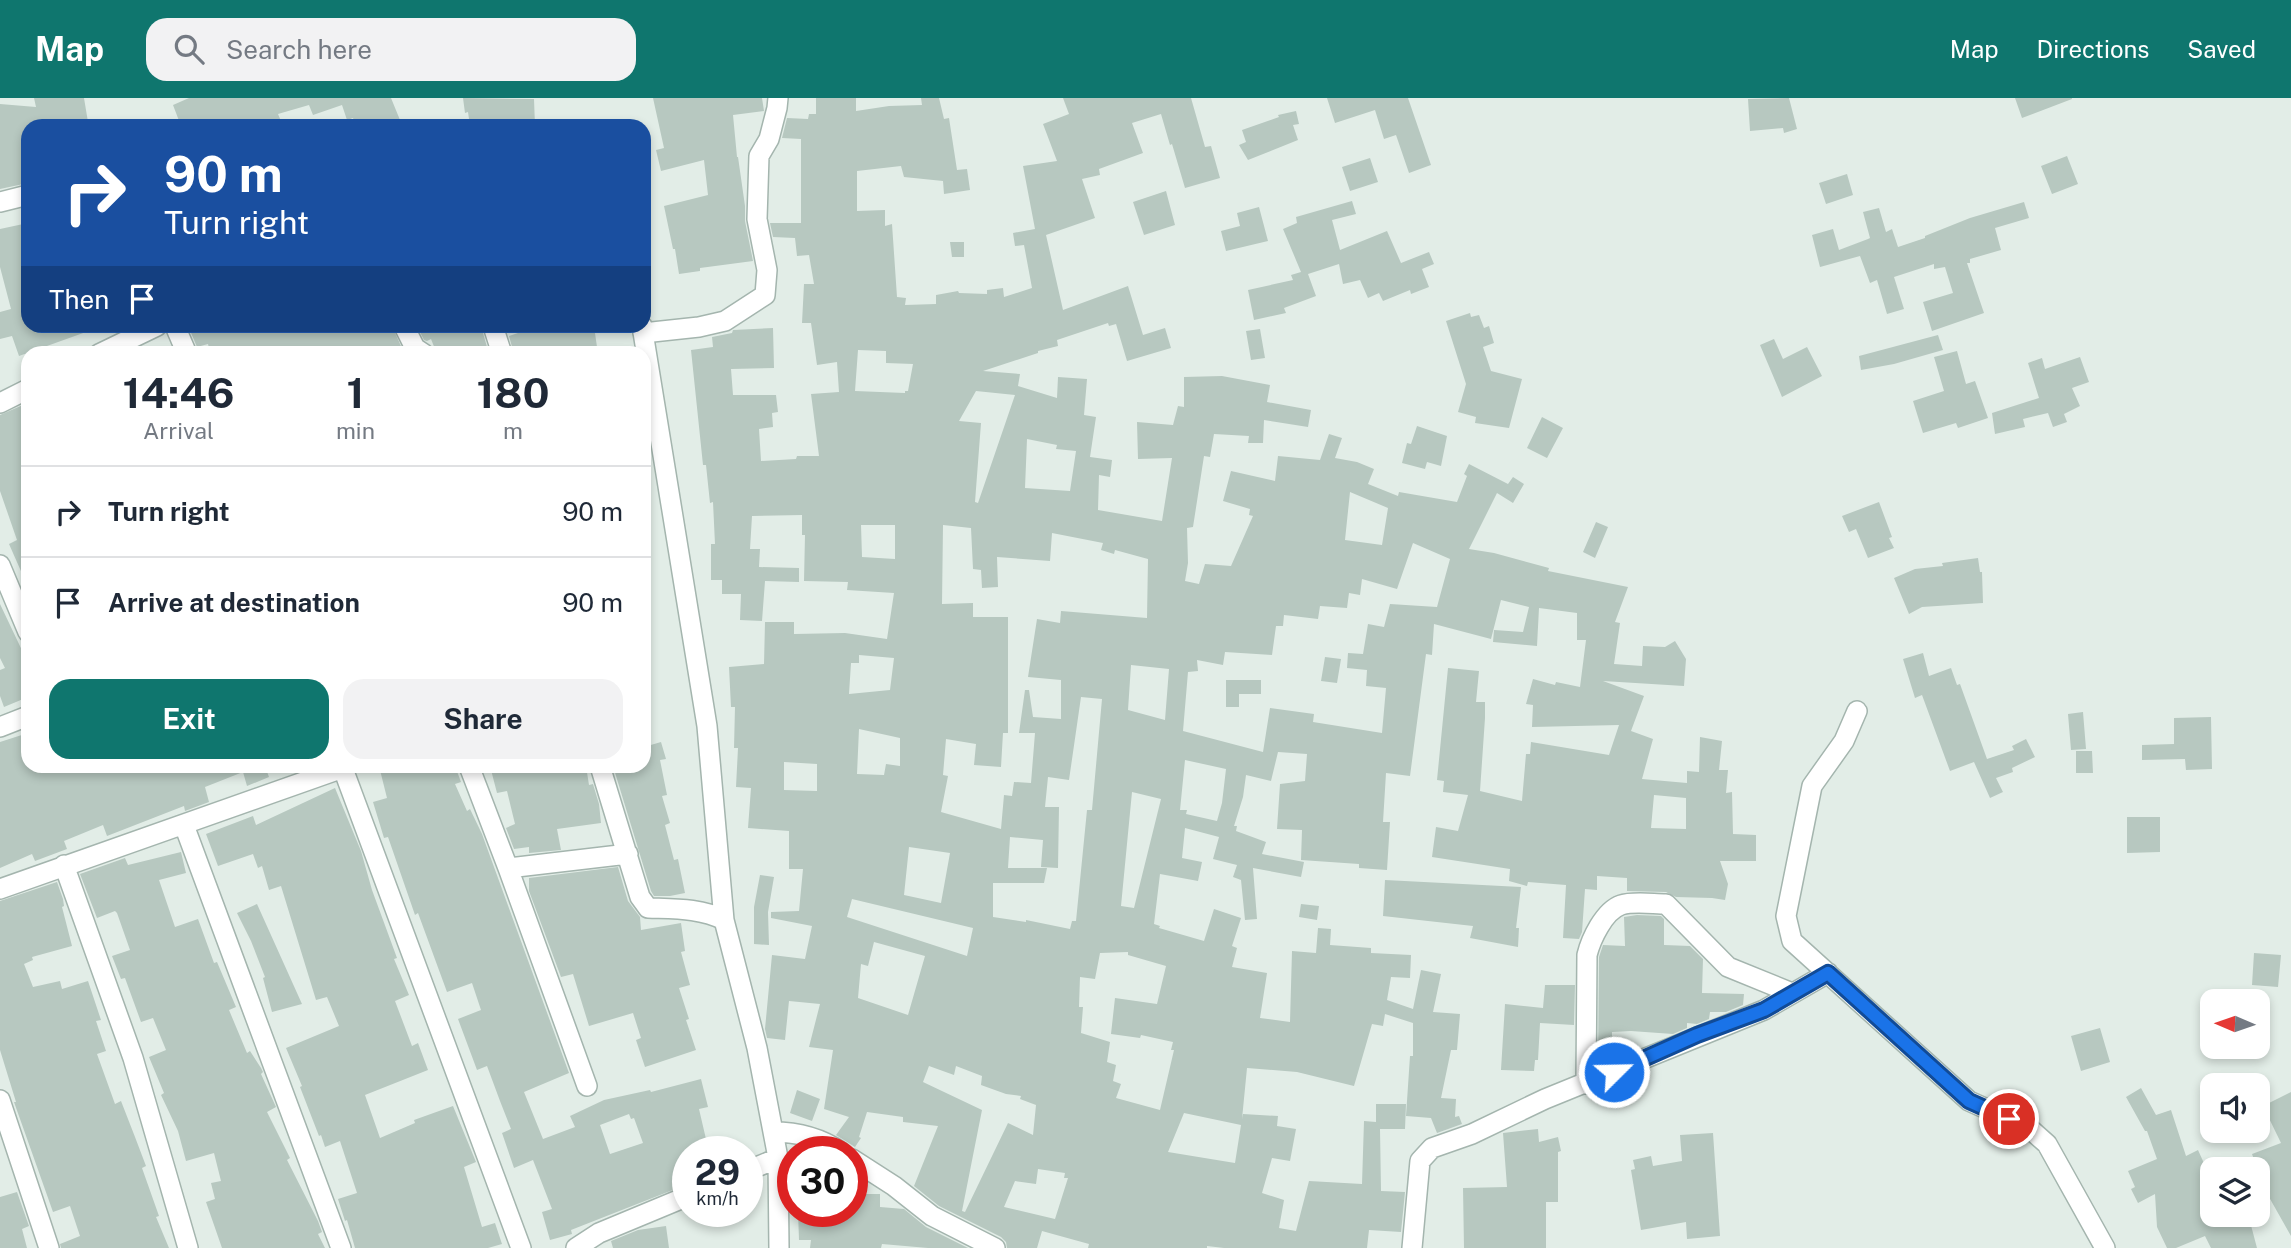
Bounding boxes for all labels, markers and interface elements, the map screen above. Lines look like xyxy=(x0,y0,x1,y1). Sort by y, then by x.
search box xyxy=(146,18,636,81)
text: Map xyxy=(35,30,104,68)
icon: search xyxy=(170,30,208,68)
text: Search here xyxy=(226,34,372,65)
text: Map xyxy=(1950,35,1999,63)
text: Directions xyxy=(2037,35,2149,63)
text: Saved xyxy=(2187,35,2256,63)
text: 90 m xyxy=(164,145,283,203)
icon: right xyxy=(49,147,140,238)
text: Turn right xyxy=(164,204,309,241)
icon: arrive xyxy=(123,280,161,318)
text: Then xyxy=(49,284,109,315)
text: 14:46 xyxy=(122,368,234,417)
text: 1 xyxy=(346,368,364,417)
text: 180 xyxy=(476,368,550,417)
text: Arrival xyxy=(143,417,214,444)
text: min xyxy=(336,417,375,444)
text: m xyxy=(503,417,523,444)
icon: right xyxy=(49,493,87,531)
text: Turn right xyxy=(108,496,230,527)
text: 90 m xyxy=(562,496,623,527)
icon: arrive xyxy=(49,584,87,622)
text: Arrive at destination xyxy=(108,587,360,618)
text: 90 m xyxy=(562,587,623,618)
button: Exit xyxy=(49,679,329,759)
button: Share xyxy=(343,679,623,759)
north arrow xyxy=(2200,989,2270,1059)
map controls xyxy=(2200,989,2270,1227)
position arrow xyxy=(1577,1035,1651,1109)
button: sound xyxy=(2200,1073,2270,1143)
pin xyxy=(1979,1089,2039,1149)
icon: arrive xyxy=(1990,1100,2028,1138)
speed limit sign: 30 xyxy=(777,1136,868,1227)
text: 29 xyxy=(695,1152,740,1193)
button: layers xyxy=(2200,1157,2270,1227)
text: km/h xyxy=(696,1188,739,1209)

